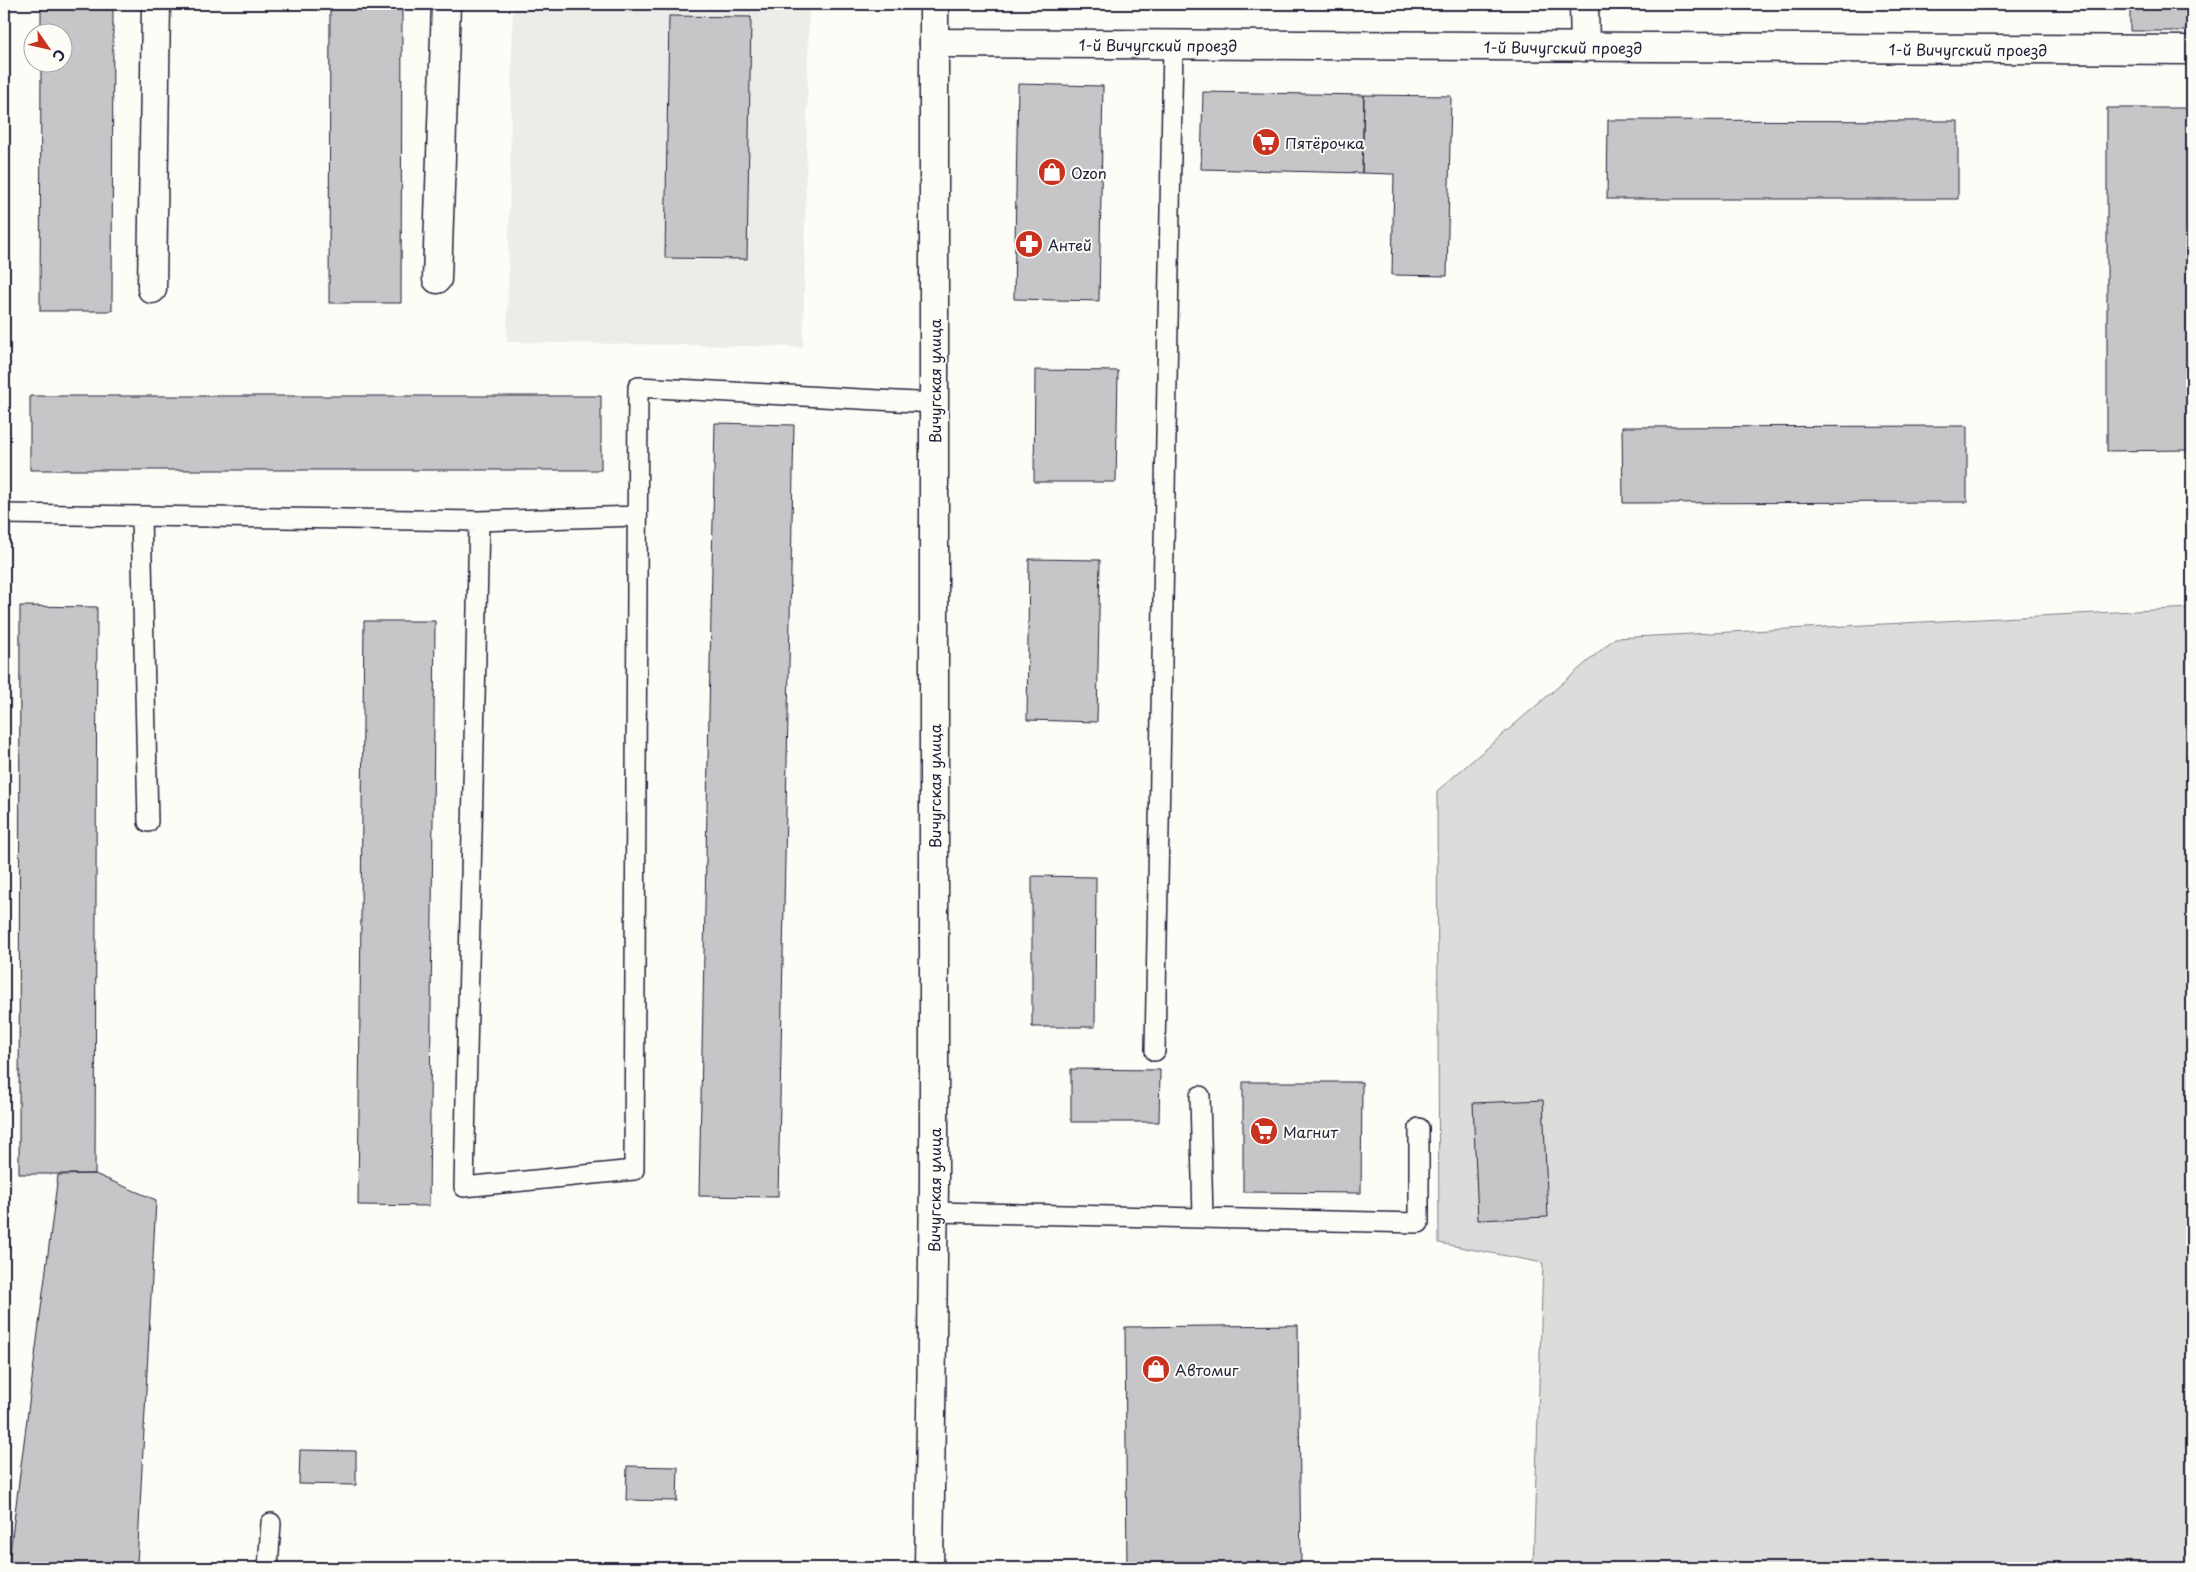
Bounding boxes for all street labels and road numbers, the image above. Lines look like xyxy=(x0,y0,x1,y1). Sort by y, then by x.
street label: 1-й Вичугский проезд xyxy=(1079,32,1237,56)
street label: 1-й Вичугский проезд xyxy=(1484,35,1642,58)
street label: 1-й Вичугский проезд xyxy=(1889,37,2047,61)
street label: Вичугская улица xyxy=(923,318,946,443)
street label: Вичугская улица xyxy=(923,723,946,848)
street label: Вичугская улица xyxy=(922,1127,946,1252)

